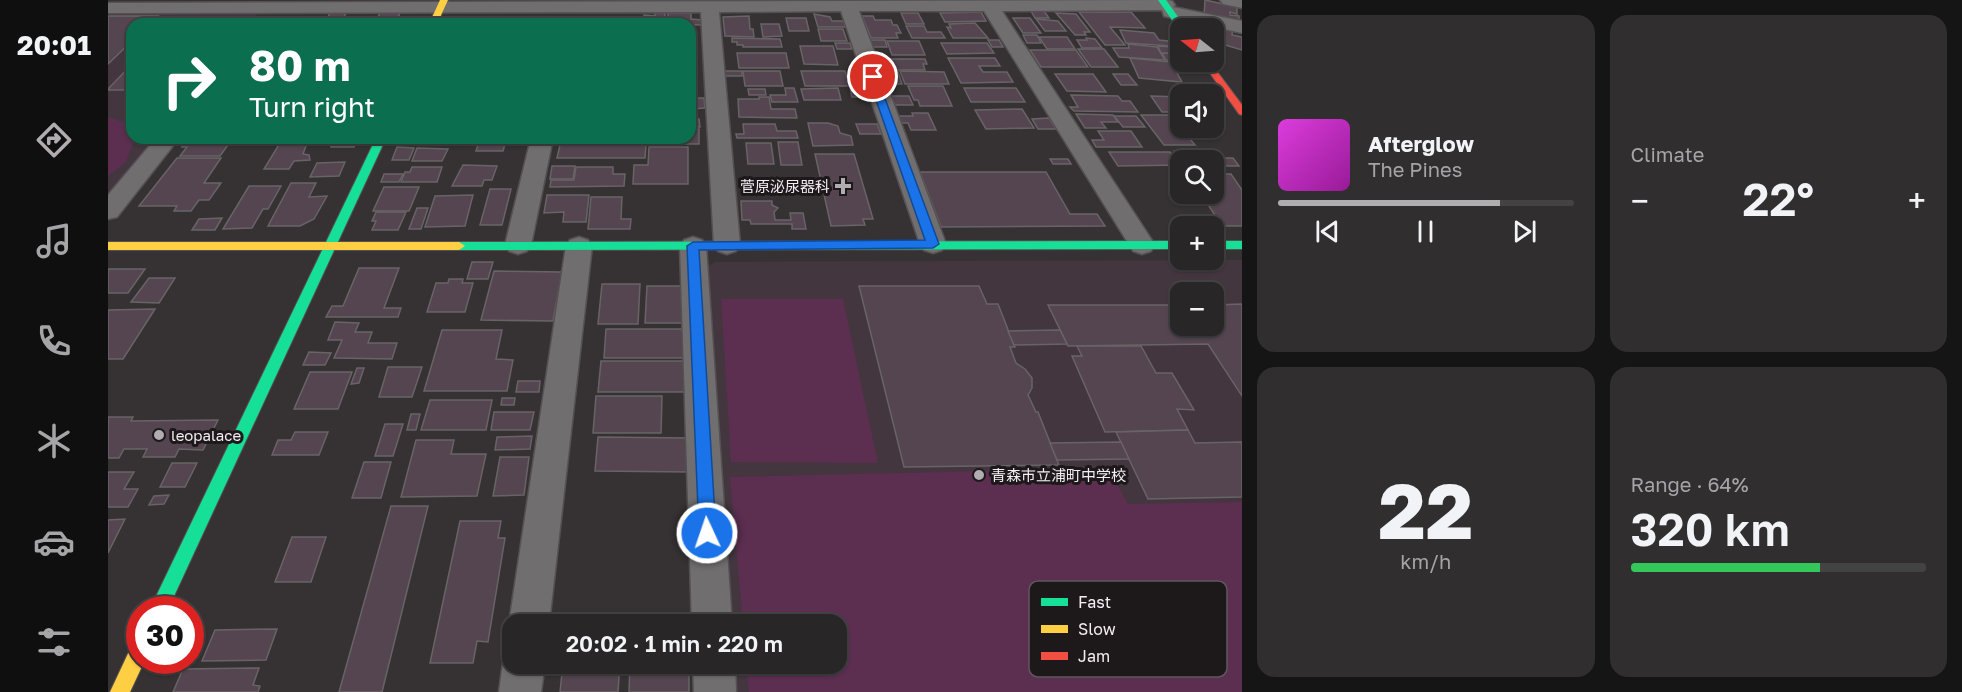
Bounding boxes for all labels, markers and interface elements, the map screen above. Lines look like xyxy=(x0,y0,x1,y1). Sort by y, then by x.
north arrow xyxy=(1170,18,1224,72)
map controls xyxy=(1170,18,1224,336)
text: 20:01 xyxy=(17,29,91,61)
text: 80 m xyxy=(249,40,350,90)
icon: right xyxy=(150,42,228,120)
pin xyxy=(847,51,898,102)
icon: arrive xyxy=(856,60,889,93)
button: sound xyxy=(1170,84,1224,138)
text: Turn right xyxy=(249,91,375,123)
icon: directions xyxy=(33,119,75,161)
text: Afterglow xyxy=(1368,130,1474,157)
text: Climate xyxy=(1631,142,1704,166)
button: search xyxy=(1170,150,1224,204)
text: The Pines xyxy=(1368,157,1462,181)
text: 22° xyxy=(1743,172,1814,226)
place label: 菅原泌尿器科 xyxy=(740,177,830,195)
marker: 菅原泌尿器科 xyxy=(834,177,852,195)
text: − xyxy=(1631,181,1649,220)
text: + xyxy=(1908,181,1926,220)
icon: previous xyxy=(1311,215,1344,248)
icon: pause xyxy=(1409,215,1442,248)
icon: next xyxy=(1508,215,1541,248)
button: + xyxy=(1170,216,1224,270)
icon: music xyxy=(33,220,75,262)
button: − xyxy=(1170,282,1224,336)
icon: phone xyxy=(33,320,75,362)
icon: climate xyxy=(33,420,75,462)
place label: leopalace xyxy=(171,426,242,444)
marker: leopalace xyxy=(152,428,166,442)
text: 22 xyxy=(1378,463,1473,556)
place label: 青森市立浦町中学校 xyxy=(991,466,1126,484)
marker: 青森市立浦町中学校 xyxy=(972,468,986,482)
text: Range · 64% xyxy=(1631,472,1749,496)
position arrow xyxy=(675,501,739,565)
text: 320 km xyxy=(1631,502,1790,556)
icon: car xyxy=(33,521,75,563)
text: km/h xyxy=(1400,549,1451,573)
legend xyxy=(1029,581,1227,677)
text: Fast xyxy=(1078,592,1111,612)
speed limit sign: 30 xyxy=(126,596,204,674)
text: Slow xyxy=(1078,619,1116,639)
icon: filters xyxy=(33,621,75,663)
text: 20:02 · 1 min · 220 m xyxy=(566,630,783,657)
text: Jam xyxy=(1078,646,1110,666)

